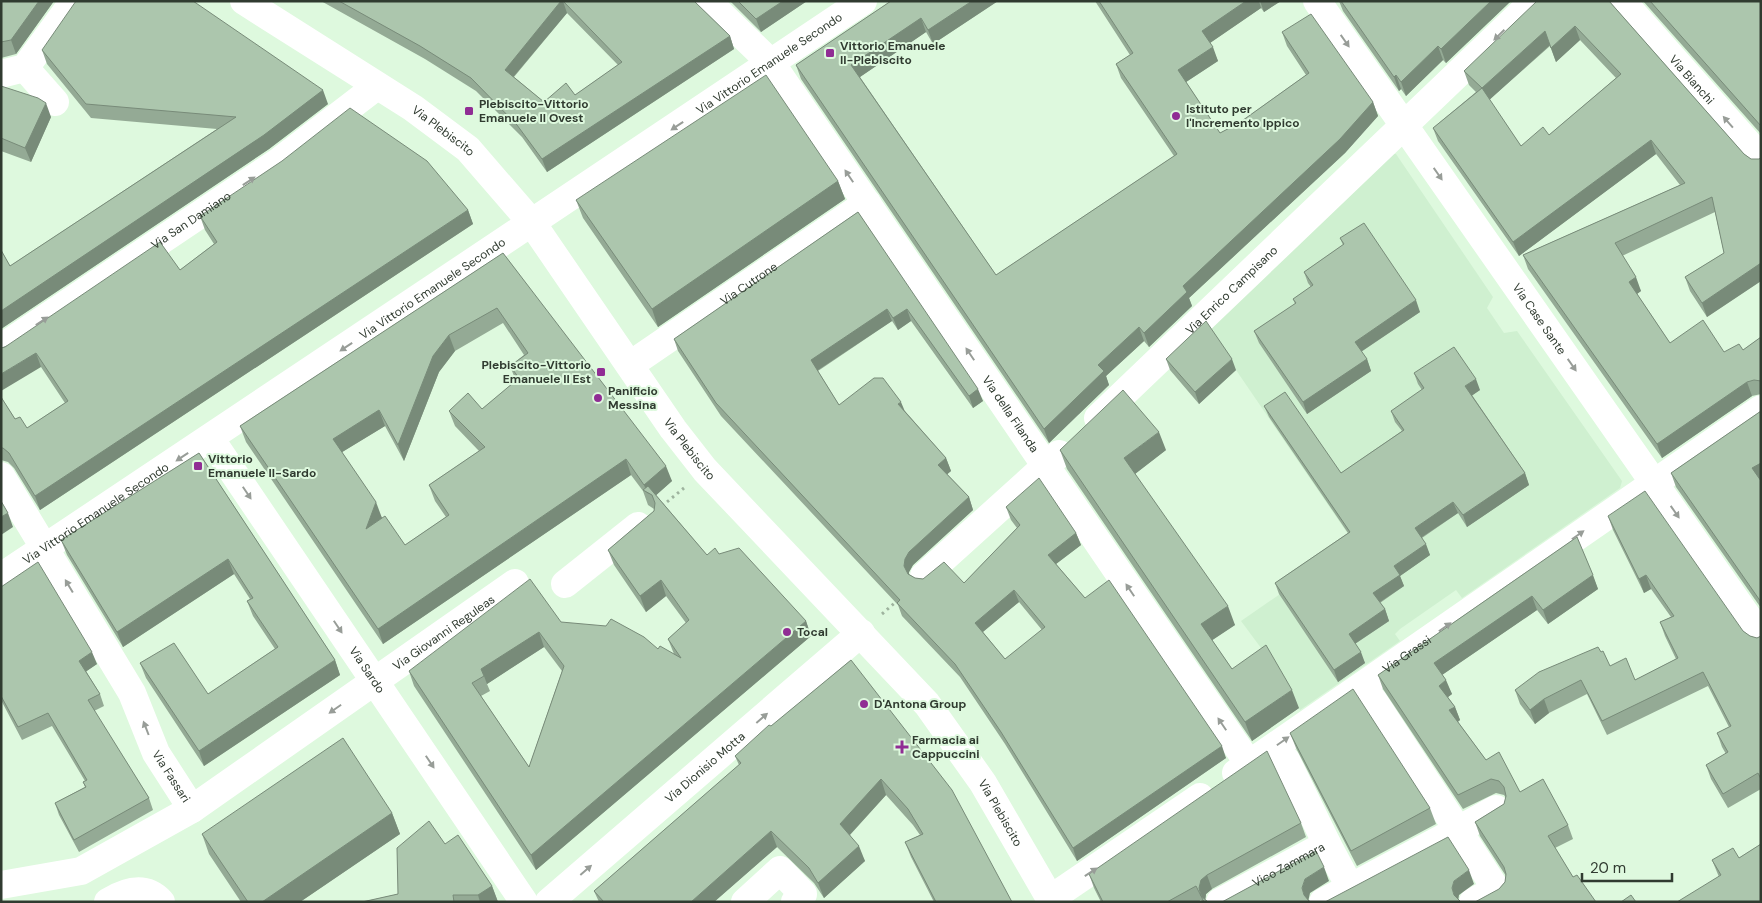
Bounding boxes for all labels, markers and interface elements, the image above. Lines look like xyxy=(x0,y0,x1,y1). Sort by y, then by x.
street label: Via Vittorio Emanuele Secondo xyxy=(693,9,845,118)
one-way arrow xyxy=(1493,29,1505,41)
one-way arrow xyxy=(1340,34,1350,48)
place label: Vittorio Emanuele II-Plebiscito xyxy=(840,38,945,68)
marker: Vittorio Emanuele II-Plebiscito xyxy=(824,47,836,59)
street label: Via Bianchi xyxy=(1665,52,1718,108)
place label: Plebiscito-Vittorio Emanuele II Ovest xyxy=(479,96,589,126)
place label: Istituto per l'Incremento Ippico xyxy=(1186,101,1300,131)
street label: Via Plebiscito xyxy=(409,102,479,159)
marker: Plebiscito-Vittorio Emanuele II Ovest xyxy=(463,105,475,117)
marker: Istituto per l'Incremento Ippico xyxy=(1170,110,1182,122)
one-way arrow xyxy=(1723,115,1734,128)
one-way arrow xyxy=(671,121,684,131)
one-way arrow xyxy=(1433,167,1443,181)
one-way arrow xyxy=(844,170,853,183)
one-way arrow xyxy=(243,177,256,186)
street label: Via San Damiano xyxy=(148,188,234,253)
street label: Via Vittorio Emanuele Secondo xyxy=(356,234,509,343)
street label: Via Enrico Campisano xyxy=(1182,242,1281,338)
street label: Via Cutrone xyxy=(717,258,781,309)
street label: Via Case Sante xyxy=(1509,280,1570,358)
one-way arrow xyxy=(35,316,48,326)
one-way arrow xyxy=(340,342,353,352)
one-way arrow xyxy=(965,347,975,361)
place label: Plebiscito-Vittorio Emanuele II Est xyxy=(481,357,591,387)
one-way arrow xyxy=(1567,358,1577,371)
marker: Plebiscito-Vittorio Emanuele II Est xyxy=(595,366,607,378)
street label: Via della Filanda xyxy=(979,373,1042,456)
place label: Panificio Messina xyxy=(608,383,658,413)
marker: Panificio Messina xyxy=(592,392,604,404)
street label: Via Plebiscito xyxy=(660,415,719,484)
place label: Vittorio Emanuele II-Sardo xyxy=(208,451,316,481)
one-way arrow xyxy=(175,452,189,462)
street label: Via Vittorio Emanuele Secondo xyxy=(20,459,172,568)
marker: Vittorio Emanuele II-Sardo xyxy=(192,460,204,472)
one-way arrow xyxy=(242,486,252,500)
one-way arrow xyxy=(1670,505,1680,519)
one-way arrow xyxy=(1571,530,1585,540)
one-way arrow xyxy=(64,580,73,593)
one-way arrow xyxy=(1125,583,1135,596)
street label: Via Giovanni Reguleas xyxy=(390,592,498,674)
one-way arrow xyxy=(333,621,343,634)
one-way arrow xyxy=(1438,622,1451,632)
place label: Tocal xyxy=(797,624,828,640)
marker: Tocal xyxy=(781,626,793,638)
street label: Via Grassi xyxy=(1379,632,1434,677)
street label: Via Sardo xyxy=(345,643,388,696)
place label: D'Antona Group xyxy=(874,696,966,712)
marker: D'Antona Group xyxy=(858,698,870,710)
one-way arrow xyxy=(328,704,342,714)
one-way arrow xyxy=(755,713,768,724)
one-way arrow xyxy=(1217,717,1227,731)
one-way arrow xyxy=(142,721,149,736)
street label: Via Dionisio Motta xyxy=(662,728,748,806)
place label: Farmacia ai Cappuccini xyxy=(912,732,980,762)
one-way arrow xyxy=(1276,736,1290,746)
marker: Farmacia ai Cappuccini xyxy=(896,741,908,753)
street label: Via Fassari xyxy=(148,747,194,806)
one-way arrow xyxy=(425,755,434,769)
street label: Via Plebiscito xyxy=(975,776,1026,849)
street label: Vico Zammara xyxy=(1250,839,1328,891)
scale bar xyxy=(1582,850,1672,882)
text: 20 m xyxy=(1590,858,1626,878)
one-way arrow xyxy=(579,864,591,876)
one-way arrow xyxy=(1084,867,1098,877)

